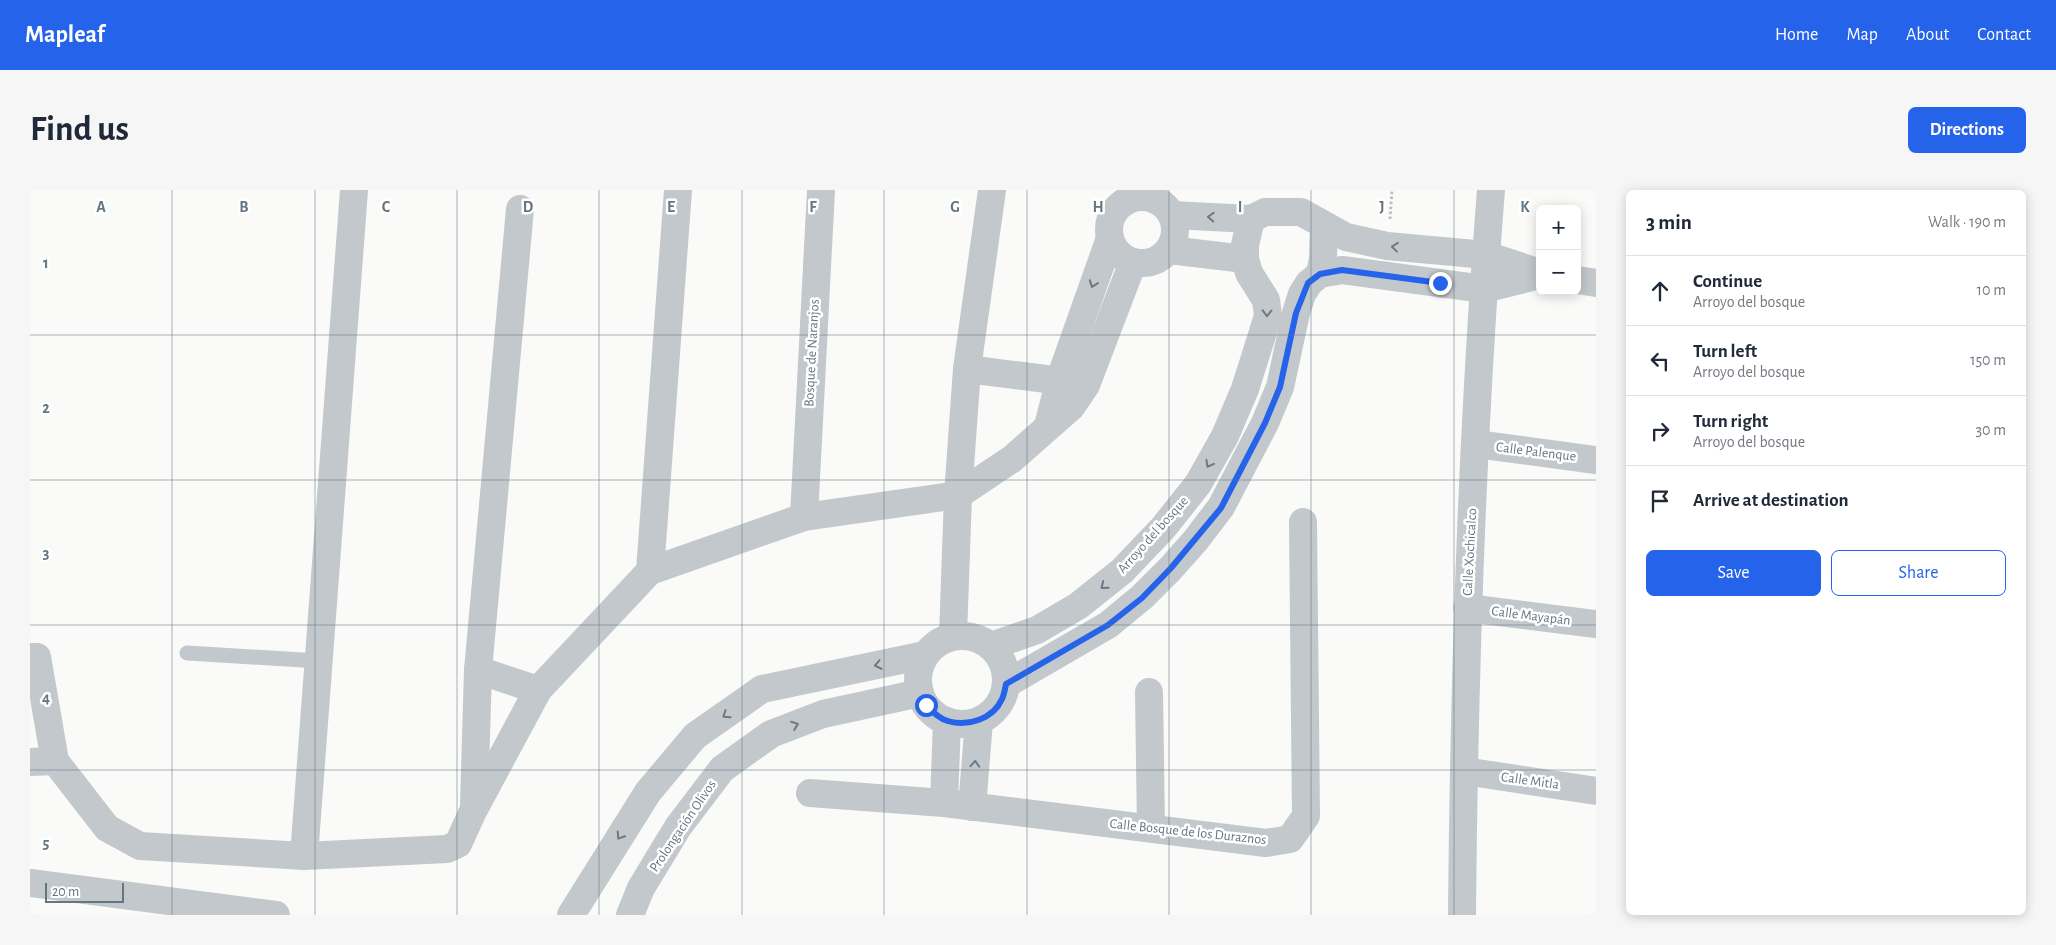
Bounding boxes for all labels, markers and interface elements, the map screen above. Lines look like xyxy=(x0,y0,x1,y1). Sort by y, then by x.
text: Mapleaf xyxy=(25,23,105,47)
text: Home xyxy=(1775,26,1818,44)
text: Map xyxy=(1846,26,1878,44)
text: About xyxy=(1906,26,1949,44)
text: Contact xyxy=(1977,26,2031,44)
button: Directions xyxy=(1908,107,2026,153)
text: Find us xyxy=(30,112,129,147)
text: A xyxy=(96,199,106,215)
text: B xyxy=(239,199,249,215)
text: C xyxy=(382,199,391,215)
text: D xyxy=(523,199,534,215)
text: E xyxy=(667,199,675,215)
text: F xyxy=(809,199,817,215)
text: G xyxy=(950,199,960,215)
text: H xyxy=(1092,199,1104,215)
text: I xyxy=(1238,199,1242,215)
text: J xyxy=(1379,199,1385,215)
text: K xyxy=(1520,199,1530,215)
map controls xyxy=(1536,205,1581,295)
button: + xyxy=(1536,205,1581,250)
one-way arrow xyxy=(1207,211,1215,222)
text: 3 min xyxy=(1646,212,1692,233)
text: Walk · 190 m xyxy=(1928,214,2006,230)
one-way arrow xyxy=(1391,242,1399,253)
button: − xyxy=(1536,250,1581,295)
text: 1 xyxy=(43,255,49,271)
route end xyxy=(1429,272,1452,295)
text: Continue xyxy=(1693,272,1762,291)
icon: ahead xyxy=(1646,277,1674,305)
one-way arrow xyxy=(1089,279,1099,288)
text: 10 m xyxy=(1977,282,2006,298)
text: Arroyo del bosque xyxy=(1693,294,1805,310)
street label: Bosque de Naranjos xyxy=(802,299,822,407)
one-way arrow xyxy=(1262,310,1272,318)
text: Turn left xyxy=(1693,342,1757,361)
icon: left xyxy=(1646,347,1674,375)
text: 150 m xyxy=(1970,352,2006,368)
text: Arroyo del bosque xyxy=(1693,364,1805,380)
text: 2 xyxy=(42,400,50,416)
text: Turn right xyxy=(1693,412,1768,431)
icon: right xyxy=(1646,417,1674,445)
text: 30 m xyxy=(1976,422,2006,438)
text: Arroyo del bosque xyxy=(1693,434,1805,450)
street label: Calle Palenque xyxy=(1495,440,1577,464)
one-way arrow xyxy=(1206,459,1216,468)
icon: arrive xyxy=(1646,487,1674,515)
text: Arrive at destination xyxy=(1693,491,1849,510)
street label: Arroyo del bosque xyxy=(1115,494,1191,576)
street label: Calle Xochicalco xyxy=(1461,508,1479,596)
text: 3 xyxy=(43,545,50,561)
button: Save xyxy=(1646,550,1821,596)
button: Share xyxy=(1831,550,2006,596)
one-way arrow xyxy=(1100,581,1109,590)
street label: Calle Mayapán xyxy=(1491,604,1571,628)
one-way arrow xyxy=(873,659,882,670)
text: 4 xyxy=(42,690,50,706)
route start xyxy=(915,694,938,717)
one-way arrow xyxy=(722,709,732,718)
one-way arrow xyxy=(790,721,798,731)
one-way arrow xyxy=(970,759,981,767)
street label: Calle Mitla xyxy=(1500,770,1560,792)
street label: Prolongación Olivos xyxy=(647,778,719,874)
street label: Calle Bosque de los Duraznos xyxy=(1109,817,1267,847)
one-way arrow xyxy=(616,830,626,839)
text: 5 xyxy=(43,835,50,851)
scale bar xyxy=(45,880,124,903)
text: 20 m xyxy=(52,885,79,899)

